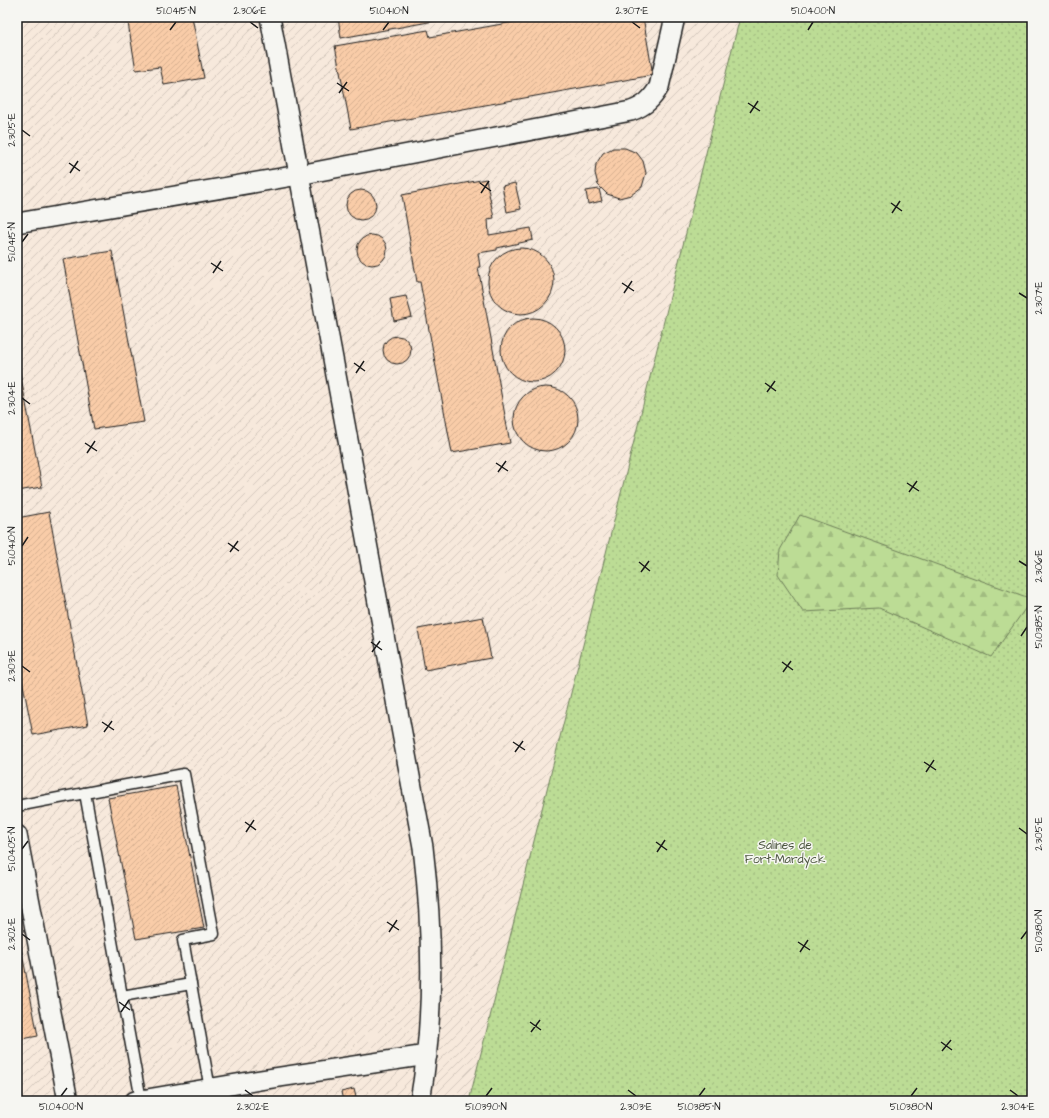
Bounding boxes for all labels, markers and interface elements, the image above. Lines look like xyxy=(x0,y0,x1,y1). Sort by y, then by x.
text: 51.0415°N xyxy=(156,4,196,18)
text: 2.306°E xyxy=(234,4,267,18)
text: 51.0410°N xyxy=(370,4,408,18)
text: 2.307°E xyxy=(616,4,648,18)
text: 51.0400°N xyxy=(791,4,835,18)
text: 2.305°E xyxy=(5,113,19,147)
text: 51.0415°N xyxy=(5,222,19,262)
text: 2.307°E xyxy=(1032,282,1046,314)
text: 2.304°E xyxy=(5,381,19,415)
text: 51.0410°N xyxy=(5,527,19,565)
text: 2.306°E xyxy=(1032,549,1046,582)
text: 51.0385°N xyxy=(1032,605,1046,649)
text: 2.303°E xyxy=(5,650,19,682)
text: 2.305°E xyxy=(1032,817,1046,851)
text: 51.0405°N xyxy=(5,827,19,871)
park label: Salines de Fort-Mardyck xyxy=(745,837,826,869)
text: 51.0380°N xyxy=(1032,910,1046,952)
text: 2.302°E xyxy=(5,918,19,950)
text: 51.0400°N xyxy=(39,1100,83,1114)
text: 2.302°E xyxy=(237,1100,269,1114)
text: 51.0390°N xyxy=(465,1100,507,1114)
text: 2.303°E xyxy=(620,1100,652,1114)
text: 51.0385°N xyxy=(677,1100,721,1114)
text: 51.0380°N xyxy=(890,1100,932,1114)
text: 2.304°E xyxy=(1001,1100,1035,1114)

